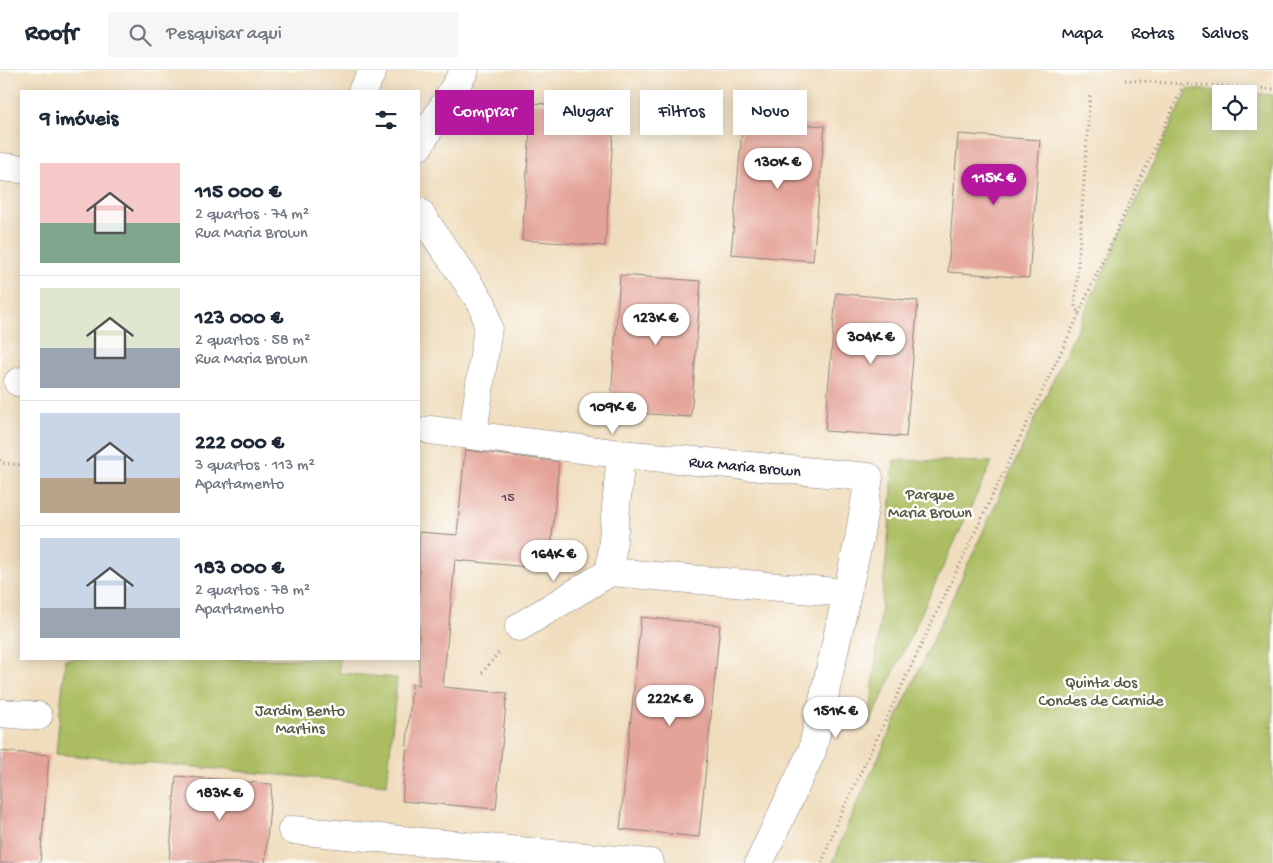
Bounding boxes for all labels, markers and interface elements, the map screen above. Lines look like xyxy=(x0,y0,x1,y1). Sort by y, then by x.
search box xyxy=(108,12,458,57)
text: Roofr xyxy=(25,20,78,49)
icon: search xyxy=(126,21,154,49)
text: Pesquisar aqui xyxy=(166,23,282,46)
text: Mapa xyxy=(1062,24,1103,45)
text: Rotas xyxy=(1131,24,1174,45)
text: Salvos xyxy=(1202,24,1248,45)
map controls xyxy=(1212,85,1257,130)
button: locate xyxy=(1212,85,1257,130)
chip: Comprar xyxy=(435,90,534,135)
chip: Alugar xyxy=(544,90,630,135)
chip: Filtros xyxy=(640,90,723,135)
chip: Novo xyxy=(733,90,807,135)
icon: filters xyxy=(372,106,400,134)
text: 9 imóveis xyxy=(40,108,118,133)
pin: 130K € xyxy=(737,148,819,190)
text: 130K € xyxy=(755,154,801,173)
pin: 115K € xyxy=(953,164,1035,206)
text: 115K € xyxy=(972,170,1016,189)
text: 115 000 € xyxy=(195,181,281,206)
icon: home xyxy=(80,183,140,243)
text: 2 quartos · 74 m² xyxy=(195,206,309,225)
text: Rua Maria Brown xyxy=(195,225,308,244)
pin: 123K € xyxy=(615,304,697,346)
text: 123 000 € xyxy=(195,307,283,332)
icon: home xyxy=(80,308,140,368)
text: 123K € xyxy=(634,310,678,329)
pin: 304K € xyxy=(830,322,912,365)
text: 304K € xyxy=(847,329,895,348)
text: 2 quartos · 58 m² xyxy=(195,332,310,351)
text: Rua Maria Brown xyxy=(195,351,308,370)
pin: 109K € xyxy=(572,392,654,435)
text: 109K € xyxy=(590,399,636,418)
text: 222 000 € xyxy=(195,432,284,457)
icon: home xyxy=(80,433,140,493)
street label: Rua Maria Brown xyxy=(688,454,802,483)
text: 3 quartos · 113 m² xyxy=(195,457,315,476)
text: Apartamento xyxy=(195,476,284,495)
park label: Parque Maria Brown xyxy=(888,487,972,524)
house number: 15 xyxy=(500,490,515,507)
pin: 164K € xyxy=(513,540,595,582)
text: 164K € xyxy=(532,546,576,565)
text: 183 000 € xyxy=(195,557,284,582)
icon: home xyxy=(80,558,140,618)
text: 2 quartos · 78 m² xyxy=(195,582,310,601)
text: Apartamento xyxy=(195,601,284,620)
park label: Quinta dos Condes de Carnide xyxy=(1038,675,1164,712)
pin: 222K € xyxy=(629,684,711,727)
text: 222K € xyxy=(647,691,693,710)
pin: 151K € xyxy=(795,696,877,739)
park label: Jardim Bento Martins xyxy=(255,703,345,740)
text: 151K € xyxy=(814,703,858,722)
pin: 183K € xyxy=(179,778,261,821)
text: 183K € xyxy=(197,785,243,804)

